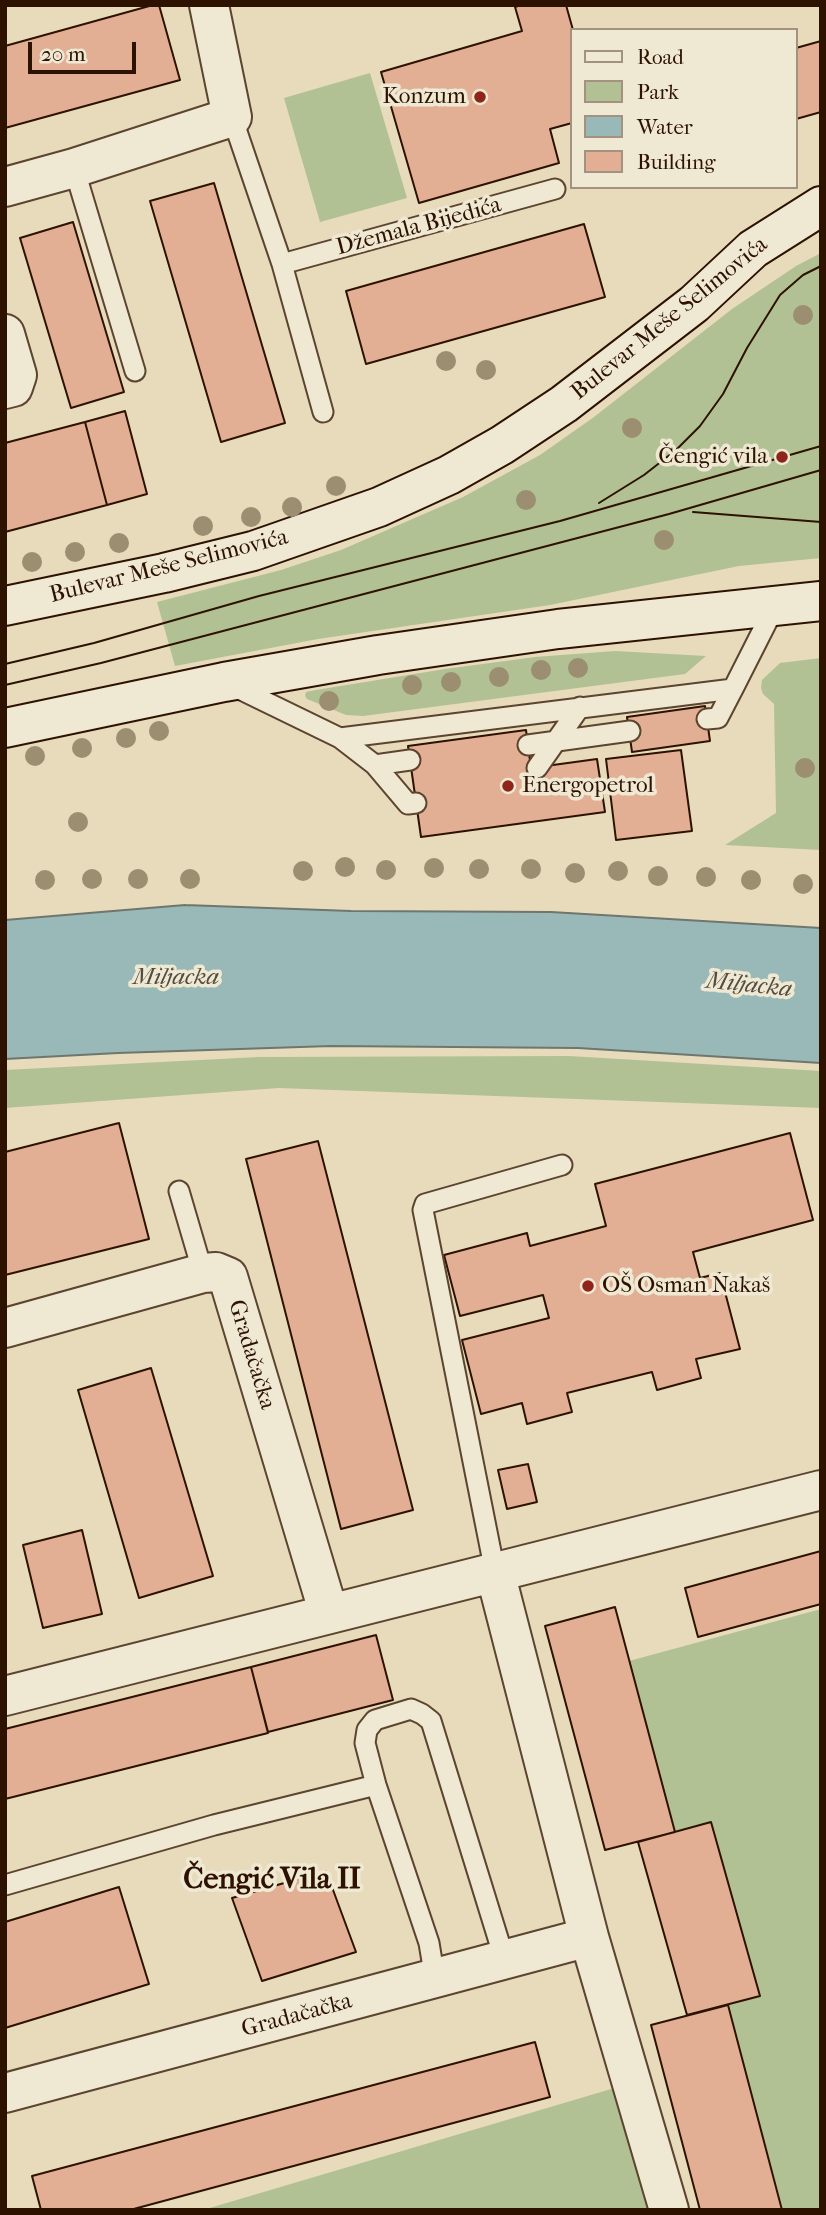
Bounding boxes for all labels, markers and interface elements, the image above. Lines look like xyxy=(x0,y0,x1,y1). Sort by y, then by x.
scale bar xyxy=(32,28,140,72)
legend xyxy=(570,28,798,189)
text: 20 m xyxy=(41,42,85,66)
text: Road xyxy=(637,45,684,69)
text: Park xyxy=(637,80,679,104)
place label: Konzum xyxy=(383,83,466,111)
marker: Konzum xyxy=(472,89,488,105)
text: Water xyxy=(637,115,693,139)
text: Building xyxy=(637,150,715,174)
street label: Džemala Bijedića xyxy=(334,192,504,262)
street label: Bulevar Meše Selimovića xyxy=(566,231,774,407)
place label: Čengić vila xyxy=(658,443,768,471)
marker: Čengić vila xyxy=(774,449,790,465)
street label: Bulevar Meše Selimovića xyxy=(47,524,291,610)
place label: Energopetrol xyxy=(522,772,654,800)
marker: Energopetrol xyxy=(500,778,516,794)
water label: Miljacka xyxy=(133,964,219,992)
water label: Miljacka xyxy=(705,967,793,1005)
place label: OŠ Osman Nakaš xyxy=(602,1272,770,1300)
marker: OŠ Osman Nakaš xyxy=(580,1278,596,1294)
street label: Gradačačka xyxy=(221,1297,281,1413)
district label: Čengić Vila II xyxy=(183,1863,361,1899)
street label: Gradačačka xyxy=(239,1988,355,2044)

